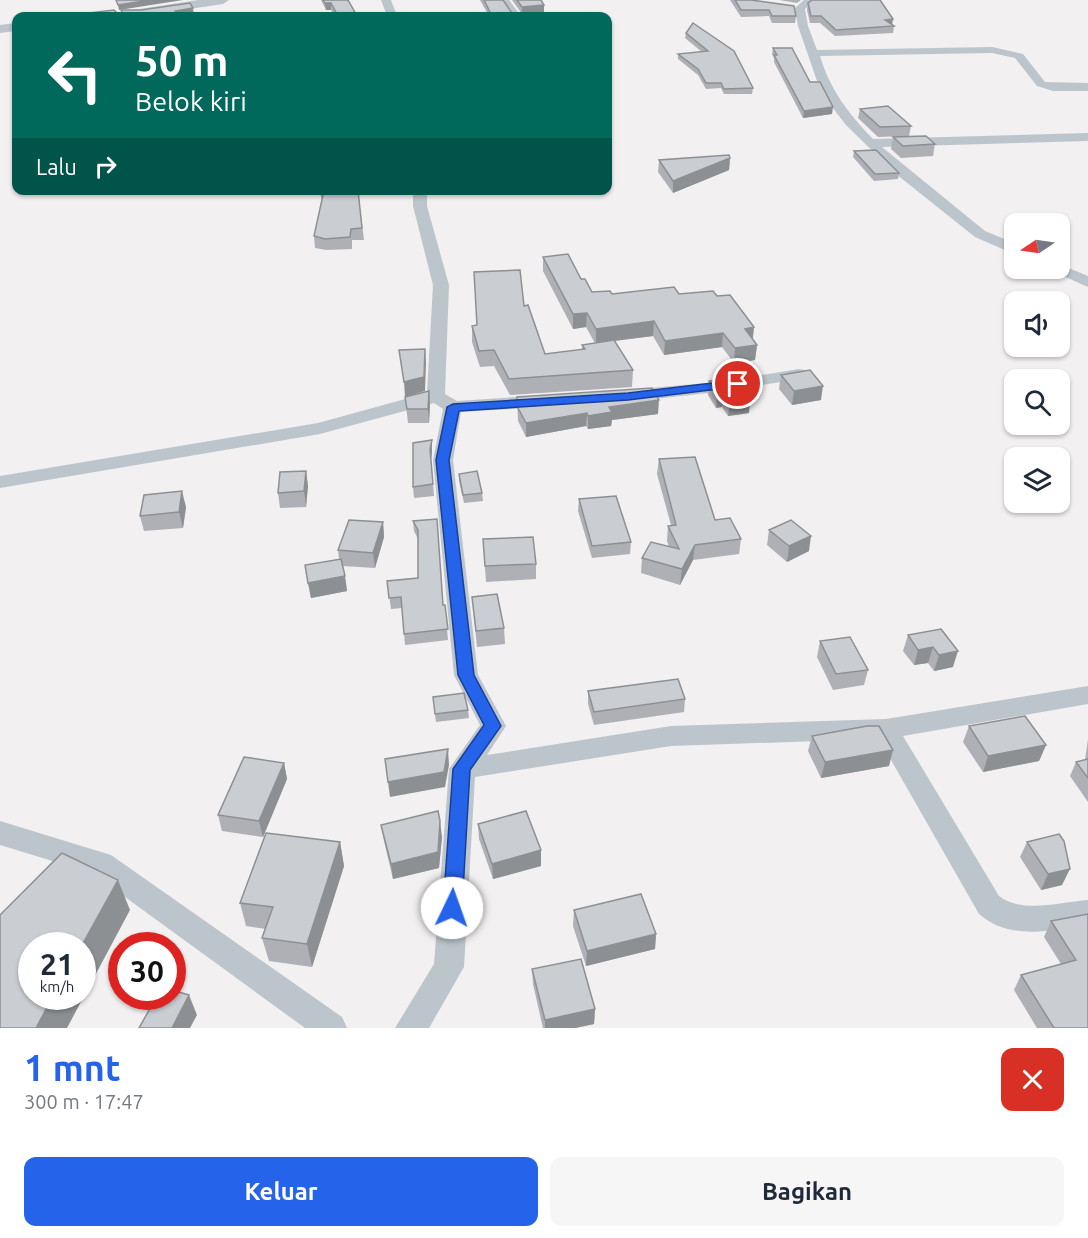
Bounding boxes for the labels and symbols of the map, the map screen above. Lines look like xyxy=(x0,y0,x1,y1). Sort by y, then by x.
north arrow xyxy=(1004,213,1070,279)
pin xyxy=(712,358,763,409)
position arrow xyxy=(420,876,484,940)
speed limit sign: 30 xyxy=(108,932,186,1010)

